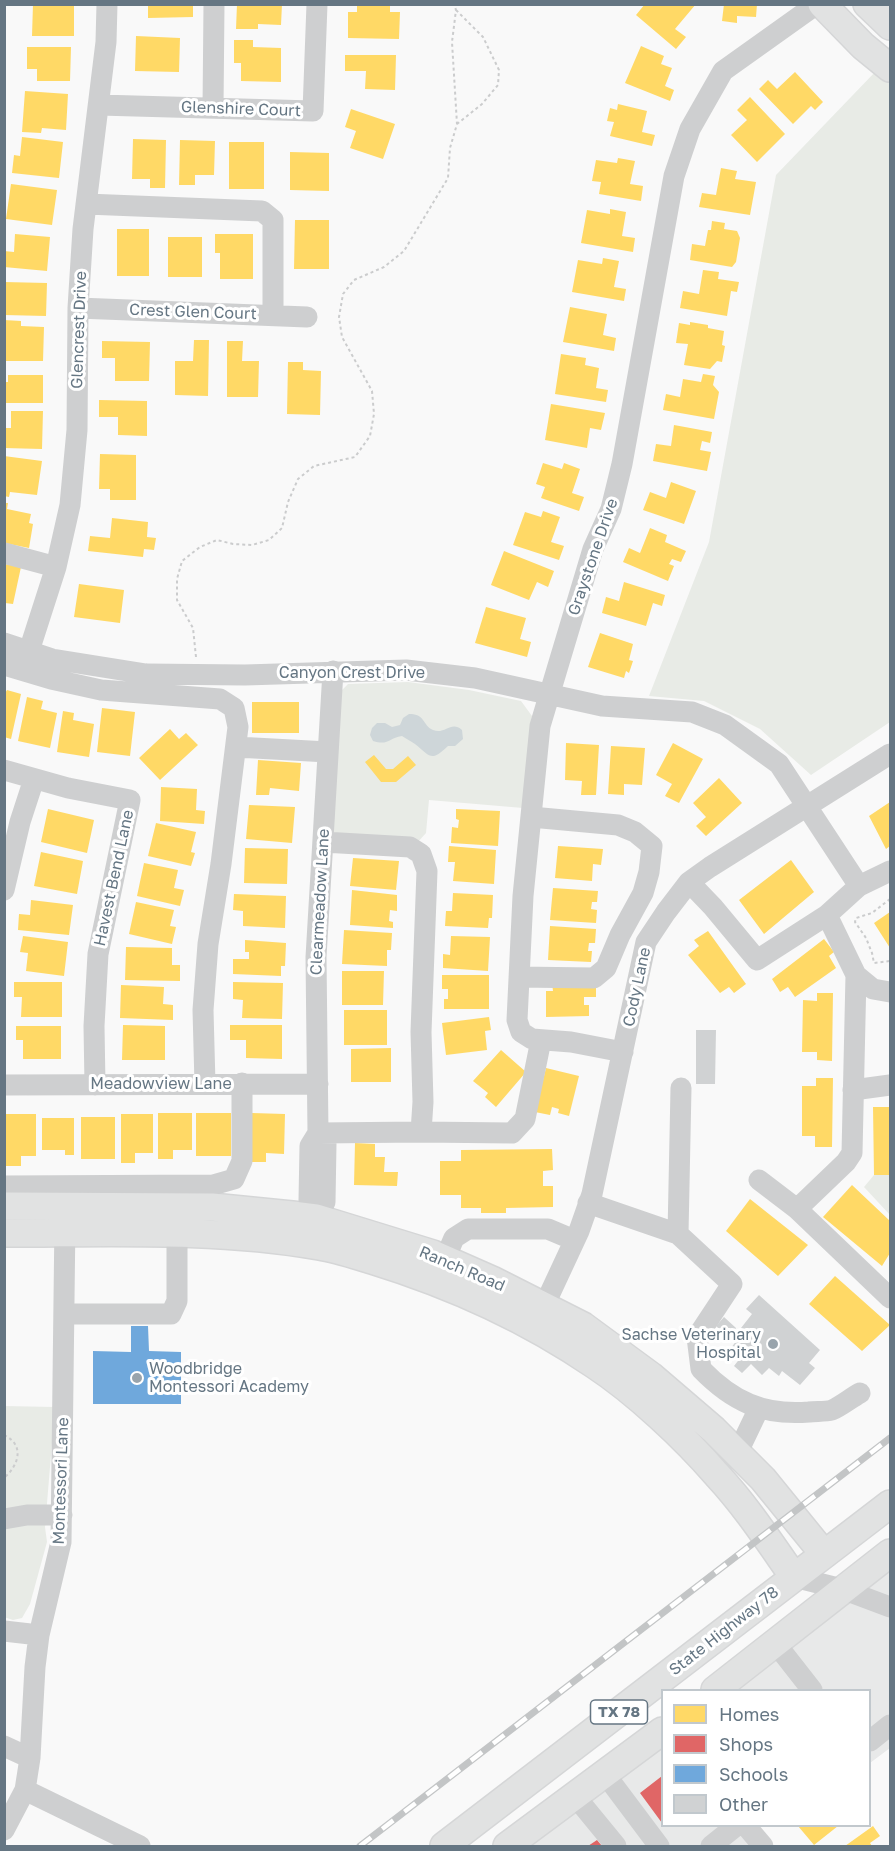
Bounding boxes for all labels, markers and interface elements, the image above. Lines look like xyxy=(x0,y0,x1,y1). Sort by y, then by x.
street label: Glenshire Court xyxy=(180,97,302,121)
street label: Glencrest Drive xyxy=(67,271,91,389)
street label: Crest Glen Court xyxy=(129,300,257,324)
street label: Graystone Drive xyxy=(564,496,622,618)
street label: Canyon Crest Drive xyxy=(279,663,425,683)
street label: Havest Bend Lane xyxy=(90,808,138,948)
street label: Clearmeadow Lane xyxy=(307,828,333,976)
street label: Cody Lane xyxy=(619,946,655,1028)
street label: Meadowview Lane xyxy=(90,1074,232,1094)
street label: Ranch Road xyxy=(416,1242,508,1296)
place label: Sachse Veterinary Hospital xyxy=(622,1325,761,1363)
marker: Sachse Veterinary Hospital xyxy=(766,1337,780,1351)
place label: Woodbridge Montessori Academy xyxy=(149,1359,309,1397)
marker: Woodbridge Montessori Academy xyxy=(130,1371,144,1385)
street label: Montessori Lane xyxy=(49,1417,73,1545)
street label: State Highway 78 xyxy=(666,1582,782,1680)
legend xyxy=(661,1689,871,1827)
road number: TX 78 xyxy=(590,1700,648,1724)
text: Homes xyxy=(719,1703,779,1725)
text: Shops xyxy=(719,1733,773,1755)
text: Schools xyxy=(719,1763,788,1785)
text: Other xyxy=(719,1793,768,1815)

